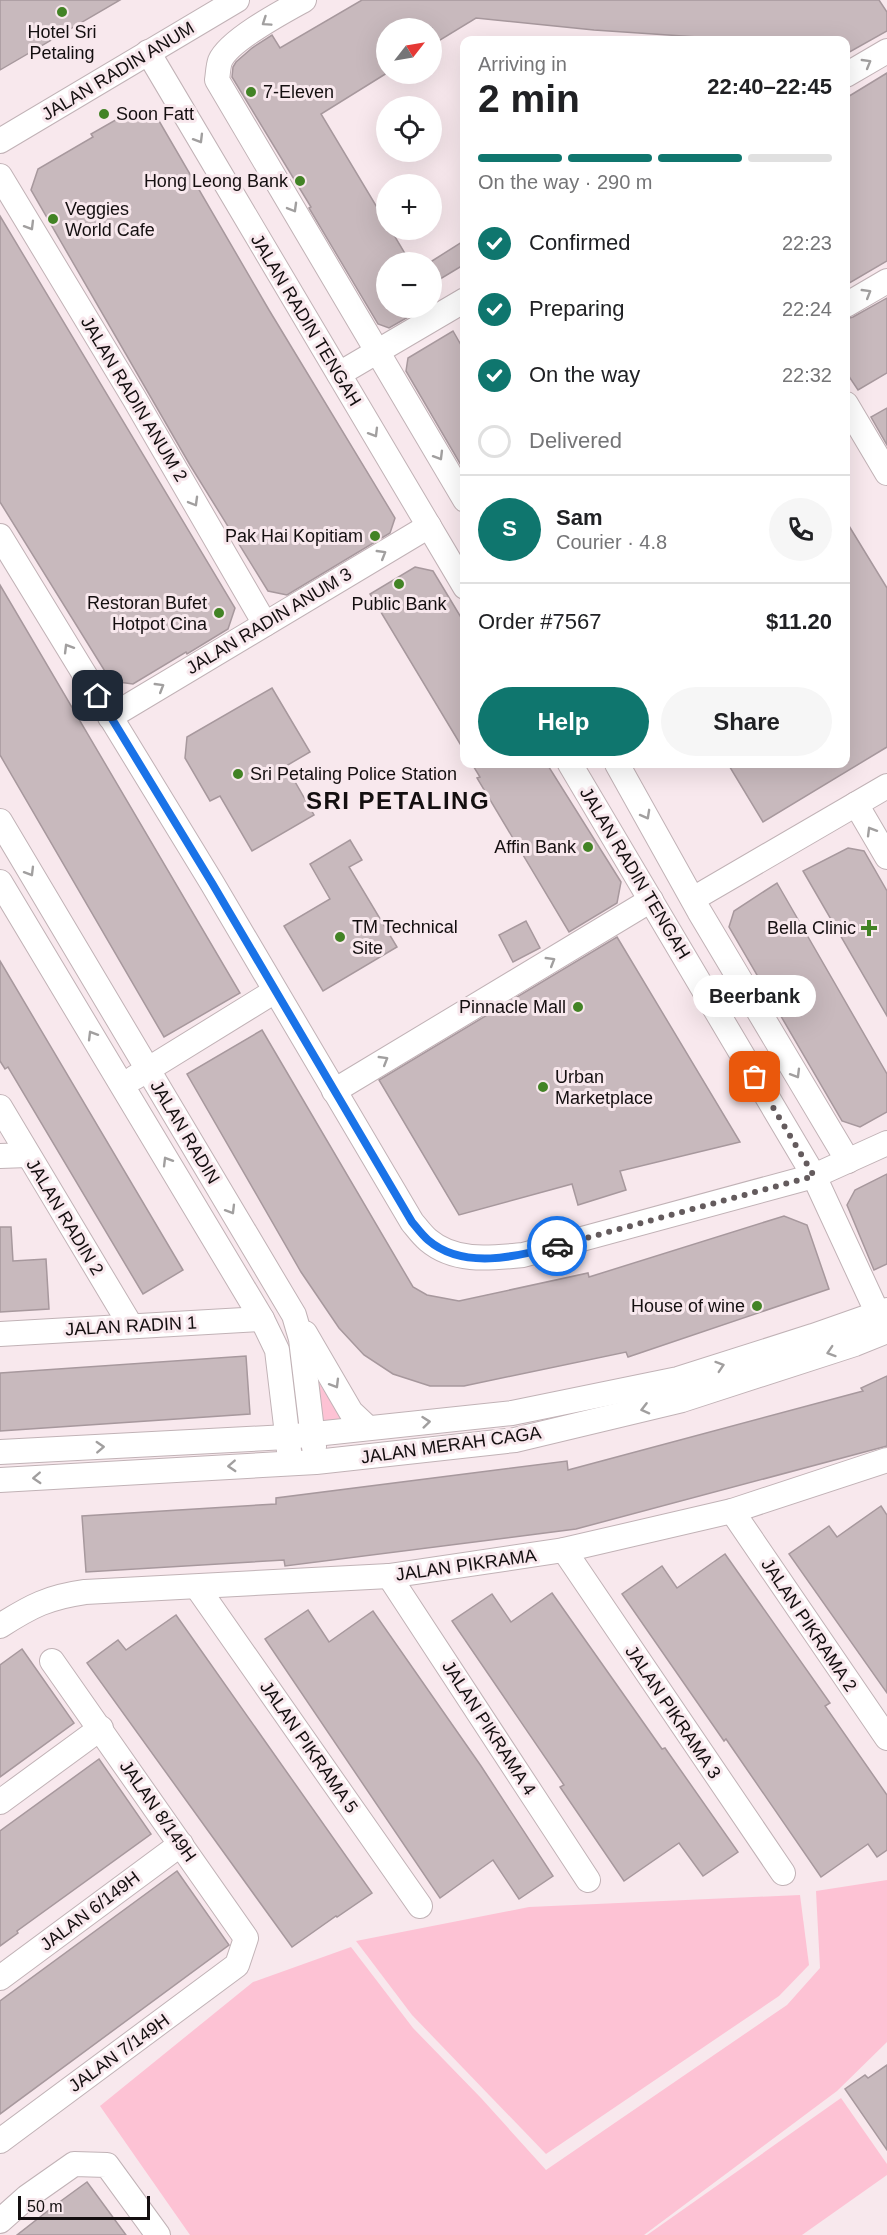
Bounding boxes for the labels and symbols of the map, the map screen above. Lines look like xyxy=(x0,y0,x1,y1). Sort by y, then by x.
marker: Hotel Sri Petaling xyxy=(55,5,69,19)
one-way arrow xyxy=(262,15,273,26)
street label: JALAN RADIN ANUM xyxy=(38,18,198,124)
north arrow xyxy=(376,18,442,84)
place label: Hotel Sri Petaling xyxy=(27,22,97,63)
one-way arrow xyxy=(860,59,871,71)
place label: 7-Eleven xyxy=(263,82,334,102)
marker: 7-Eleven xyxy=(244,85,258,99)
place label: Soon Fatt xyxy=(116,104,194,124)
marker: Soon Fatt xyxy=(97,107,111,121)
one-way arrow xyxy=(192,133,203,143)
place label: Hong Leong Bank xyxy=(144,171,289,191)
marker: Hong Leong Bank xyxy=(293,174,307,188)
place label: Veggies World Cafe xyxy=(65,199,155,240)
one-way arrow xyxy=(286,202,297,212)
marker: Veggies World Cafe xyxy=(46,212,60,226)
one-way arrow xyxy=(23,220,35,230)
street label: JALAN RADIN TENGAH xyxy=(247,231,365,409)
one-way arrow xyxy=(860,289,871,301)
street label: JALAN RADIN ANUM 2 xyxy=(77,313,191,485)
one-way arrow xyxy=(366,427,378,437)
one-way arrow xyxy=(431,450,443,460)
one-way arrow xyxy=(187,496,198,506)
place label: Pak Hai Kopitiam xyxy=(225,526,363,546)
marker: Pak Hai Kopitiam xyxy=(368,529,382,543)
one-way arrow xyxy=(376,550,386,562)
street label: JALAN RADIN ANUM 3 xyxy=(183,564,355,678)
marker: Public Bank xyxy=(392,577,406,591)
place label: Restoran Bufet Hotpot Cina xyxy=(87,593,208,634)
place label: Public Bank xyxy=(351,594,448,614)
marker: Restoran Bufet Hotpot Cina xyxy=(212,606,226,620)
one-way arrow xyxy=(64,644,76,654)
pin xyxy=(72,670,123,721)
one-way arrow xyxy=(154,682,164,694)
place label: Sri Petaling Police Station xyxy=(250,764,457,784)
marker: Sri Petaling Police Station xyxy=(231,767,245,781)
street label: JALAN RADIN TENGAH xyxy=(576,784,694,962)
district label: SRI PETALING xyxy=(306,787,490,814)
one-way arrow xyxy=(639,808,650,819)
one-way arrow xyxy=(867,827,879,837)
place label: Affin Bank xyxy=(494,837,577,857)
marker: Affin Bank xyxy=(581,840,595,854)
one-way arrow xyxy=(23,866,34,876)
place label: TM Technical Site xyxy=(352,917,458,958)
place label: Bella Clinic xyxy=(767,918,856,938)
marker: Bella Clinic xyxy=(860,919,878,937)
marker: TM Technical Site xyxy=(333,930,347,944)
one-way arrow xyxy=(545,957,555,968)
callout: Beerbank xyxy=(694,975,816,1017)
place label: Pinnacle Mall xyxy=(459,997,566,1017)
marker: Pinnacle Mall xyxy=(571,1000,585,1014)
one-way arrow xyxy=(87,1031,99,1041)
pin xyxy=(729,1051,780,1102)
one-way arrow xyxy=(378,1056,388,1068)
place label: Urban Marketplace xyxy=(555,1067,653,1108)
one-way arrow xyxy=(789,1068,801,1078)
street label: JALAN RADIN xyxy=(146,1077,224,1187)
marker: Urban Marketplace xyxy=(536,1080,550,1094)
street label: JALAN RADIN 2 xyxy=(22,1155,108,1279)
one-way arrow xyxy=(163,1157,175,1167)
one-way arrow xyxy=(224,1204,236,1214)
courier xyxy=(527,1216,587,1276)
place label: House of wine xyxy=(631,1296,745,1316)
marker: House of wine xyxy=(750,1299,764,1313)
street label: JALAN RADIN 1 xyxy=(65,1313,197,1339)
one-way arrow xyxy=(826,1344,837,1357)
one-way arrow xyxy=(714,1361,725,1373)
one-way arrow xyxy=(327,1378,339,1388)
one-way arrow xyxy=(640,1401,650,1414)
one-way arrow xyxy=(421,1416,430,1429)
street label: JALAN MERAH CAGA xyxy=(359,1422,543,1468)
one-way arrow xyxy=(96,1441,105,1454)
one-way arrow xyxy=(227,1459,236,1472)
one-way arrow xyxy=(32,1471,41,1484)
street label: JALAN PIKRAMA xyxy=(394,1545,538,1585)
street label: JALAN PIKRAMA 2 xyxy=(757,1555,861,1695)
street label: JALAN PIKRAMA 3 xyxy=(621,1642,725,1782)
street label: JALAN PIKRAMA 4 xyxy=(438,1657,540,1799)
street label: JALAN PIKRAMA 5 xyxy=(256,1677,362,1817)
street label: JALAN 8/149H xyxy=(116,1756,200,1866)
street label: JALAN 6/149H xyxy=(36,1867,144,1955)
street label: JALAN 7/149H xyxy=(65,2010,173,2096)
scale bar xyxy=(18,2193,150,2220)

